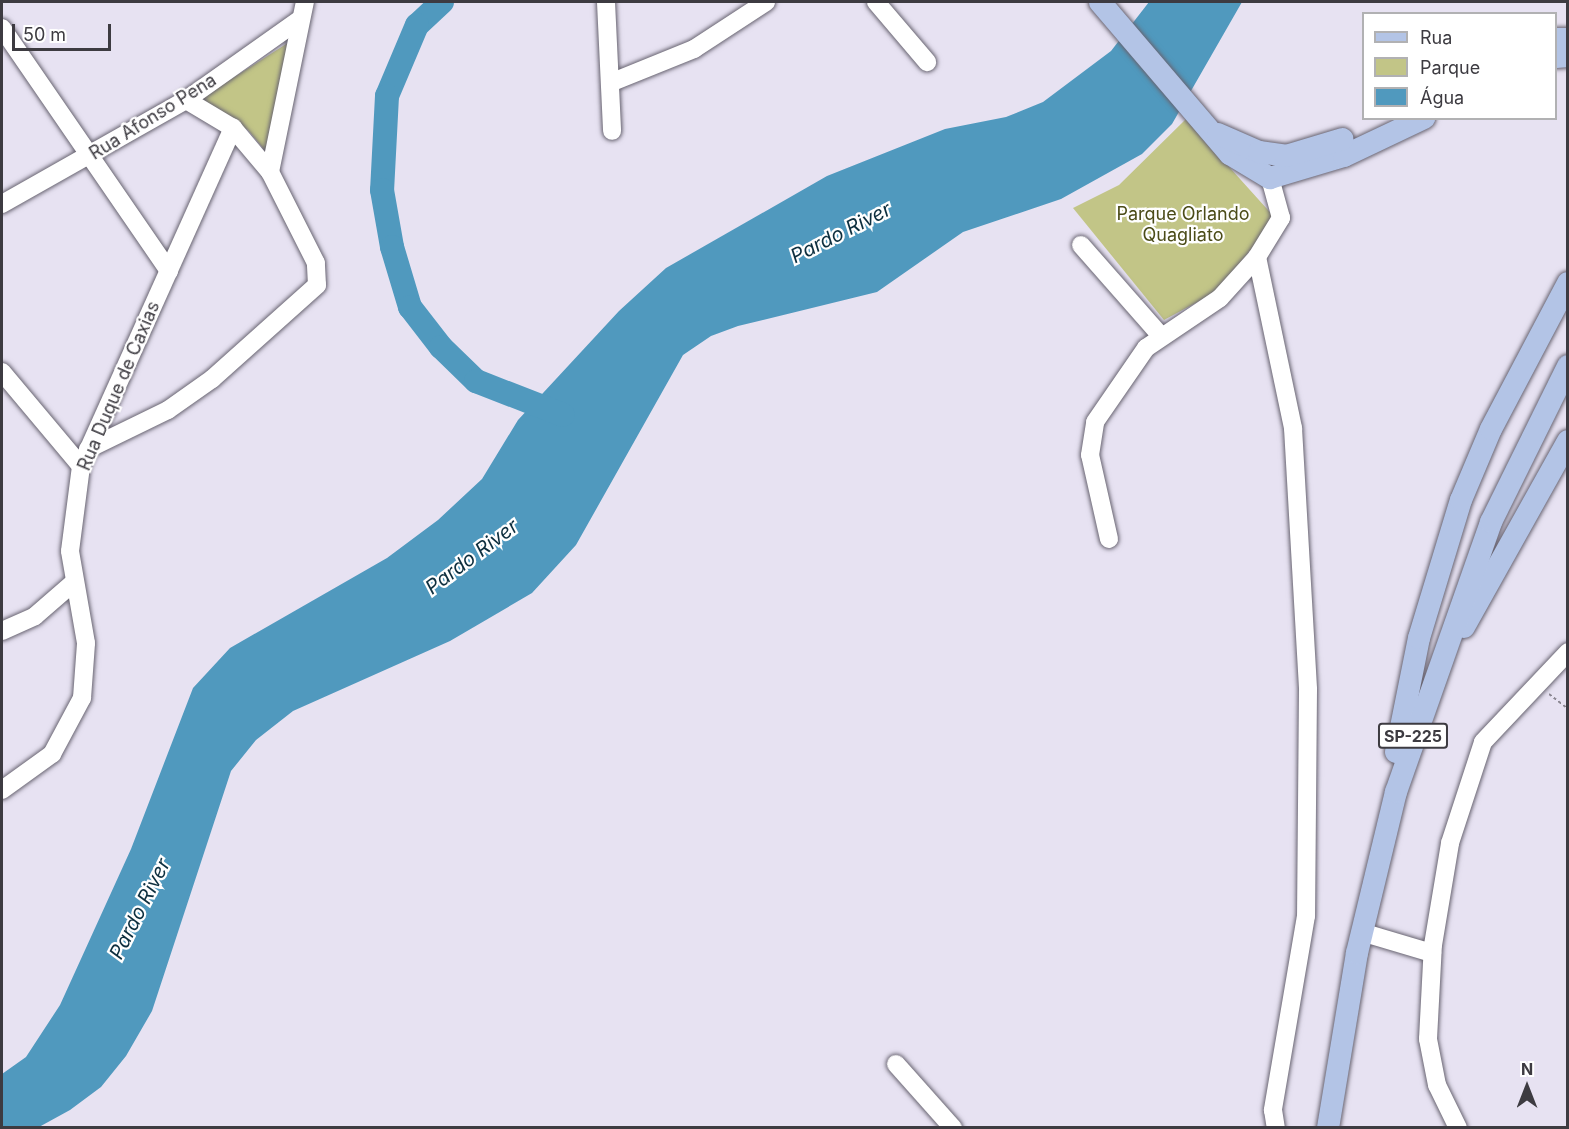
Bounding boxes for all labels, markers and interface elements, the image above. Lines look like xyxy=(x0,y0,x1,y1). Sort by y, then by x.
scale bar xyxy=(15,12,114,50)
legend xyxy=(1362,12,1557,120)
text: 50 m xyxy=(23,24,66,45)
text: Rua xyxy=(1420,27,1452,48)
text: Parque xyxy=(1420,57,1480,78)
street label: Rua Afonso Pena xyxy=(86,69,220,165)
text: Água xyxy=(1420,87,1464,108)
water label: Pardo River xyxy=(787,197,895,269)
park label: Parque Orlando Quagliato xyxy=(1116,204,1250,246)
street label: Rua Duque de Caxias xyxy=(74,298,164,474)
water label: Pardo River xyxy=(421,514,523,600)
road number: SP-225 xyxy=(1377,723,1449,749)
water label: Pardo River xyxy=(104,855,176,963)
north arrow xyxy=(1497,1057,1557,1117)
text: N xyxy=(1521,1059,1533,1079)

